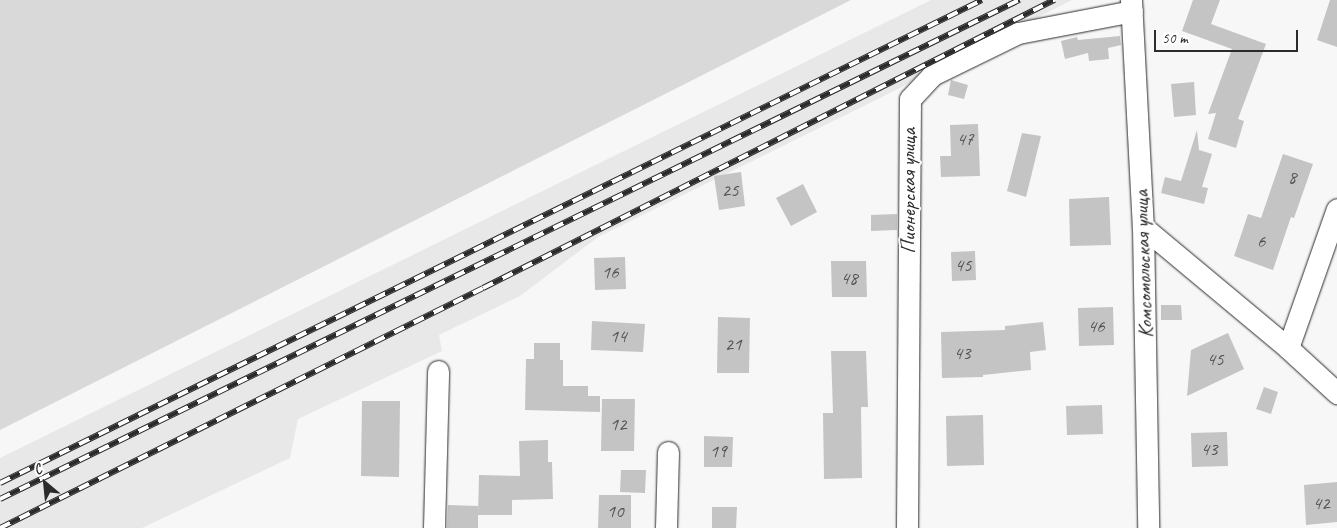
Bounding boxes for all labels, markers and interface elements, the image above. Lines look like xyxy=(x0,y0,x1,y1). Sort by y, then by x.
scale bar xyxy=(1157,20,1301,52)
text: 50 m xyxy=(1162,29,1188,48)
street label: Пионерская улица xyxy=(895,127,921,255)
house number: 47 xyxy=(956,129,974,151)
house number: 8 xyxy=(1288,167,1296,189)
house number: 25 xyxy=(721,180,739,202)
street label: Комсомольская улица xyxy=(1128,188,1158,340)
house number: 6 xyxy=(1257,231,1265,253)
house number: 45 xyxy=(954,255,972,277)
house number: 16 xyxy=(601,262,619,284)
house number: 48 xyxy=(840,268,858,290)
house number: 46 xyxy=(1087,316,1105,338)
house number: 14 xyxy=(609,326,627,348)
house number: 21 xyxy=(724,334,742,356)
house number: 43 xyxy=(953,343,971,365)
house number: 45 xyxy=(1206,349,1224,371)
house number: 12 xyxy=(609,414,627,436)
house number: 43 xyxy=(1200,439,1218,461)
house number: 19 xyxy=(709,441,727,463)
north arrow xyxy=(20,458,70,508)
text: С xyxy=(31,460,45,478)
house number: 42 xyxy=(1312,493,1330,515)
house number: 10 xyxy=(606,501,624,523)

